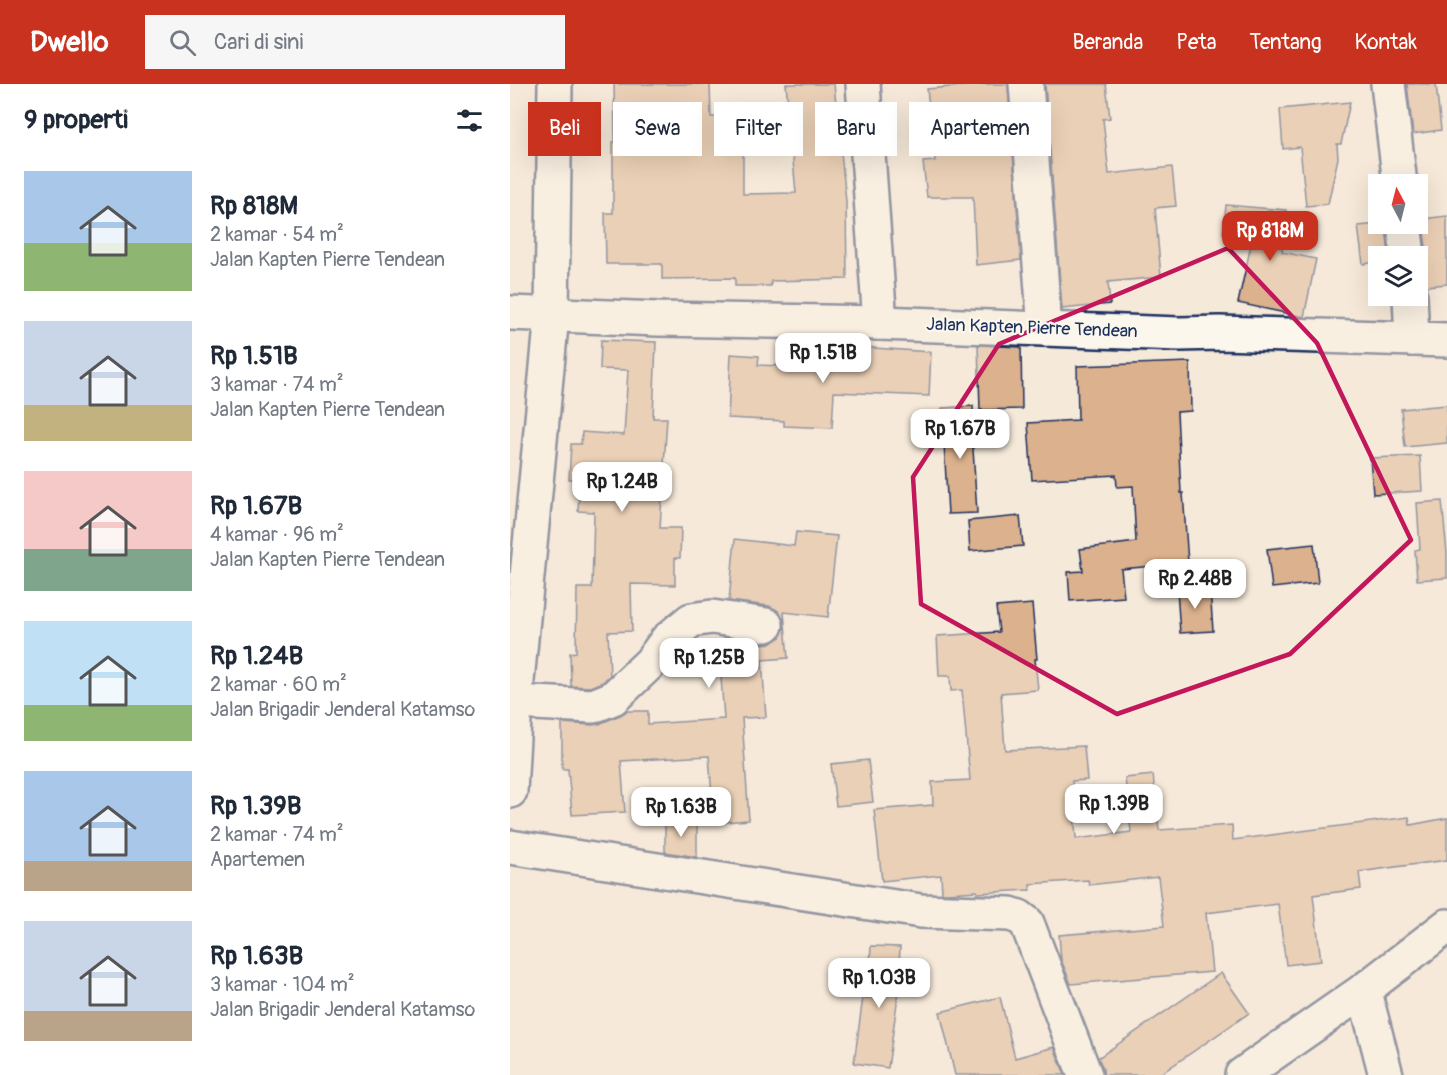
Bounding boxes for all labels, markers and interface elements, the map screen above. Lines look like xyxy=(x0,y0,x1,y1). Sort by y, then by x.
search box xyxy=(145,15,565,69)
text: Dwello xyxy=(30,25,109,60)
icon: search xyxy=(166,26,199,59)
text: Cari di sini xyxy=(214,28,303,56)
text: Beranda xyxy=(1073,29,1143,56)
text: Peta xyxy=(1176,29,1217,56)
text: Tentang xyxy=(1250,29,1322,56)
text: Kontak xyxy=(1355,29,1417,56)
chip: Beli xyxy=(528,102,601,156)
chip: Sewa xyxy=(613,102,702,156)
chip: Filter xyxy=(714,102,803,156)
chip: Baru xyxy=(815,102,897,156)
chip: Apartemen xyxy=(909,102,1051,156)
text: 9 properti xyxy=(24,104,128,136)
icon: filters xyxy=(453,104,486,137)
north arrow xyxy=(1368,174,1428,234)
map controls xyxy=(1368,174,1428,306)
text: Rp 818M xyxy=(210,190,298,222)
icon: home xyxy=(72,195,144,267)
pin: Rp 818M xyxy=(1215,211,1325,262)
text: Rp 818M xyxy=(1236,218,1304,243)
text: 2 kamar · 54 m² xyxy=(210,222,344,247)
button: layers xyxy=(1368,246,1428,306)
text: Jalan Kapten Pierre Tendean xyxy=(210,247,445,272)
street label: Jalan Kapten Pierre Tendean xyxy=(926,313,1138,343)
pin: Rp 1.51B xyxy=(761,333,885,384)
text: Rp 1.51B xyxy=(210,340,298,372)
text: Rp 1.51B xyxy=(789,340,857,365)
icon: home xyxy=(72,345,144,417)
text: 3 kamar · 74 m² xyxy=(210,372,344,397)
text: Jalan Kapten Pierre Tendean xyxy=(210,397,445,422)
pin: Rp 1.67B xyxy=(898,409,1022,460)
text: Rp 1.67B xyxy=(925,416,995,441)
pin: Rp 1.24B xyxy=(560,462,684,513)
text: Rp 1.24B xyxy=(586,469,658,494)
text: Rp 1.67B xyxy=(210,490,302,522)
icon: home xyxy=(72,495,144,567)
text: 4 kamar · 96 m² xyxy=(210,522,344,547)
text: Jalan Kapten Pierre Tendean xyxy=(210,547,445,572)
pin: Rp 2.48B xyxy=(1133,559,1257,610)
text: Rp 2.48B xyxy=(1158,566,1232,591)
pin: Rp 1.25B xyxy=(647,638,771,689)
text: Rp 1.24B xyxy=(210,640,303,672)
icon: home xyxy=(72,645,144,717)
text: Rp 1.25B xyxy=(674,645,744,670)
text: 2 kamar · 60 m² xyxy=(210,672,347,697)
text: Jalan Brigadir Jenderal Katamso xyxy=(210,697,475,722)
pin: Rp 1.39B xyxy=(1052,784,1176,835)
pin: Rp 1.63B xyxy=(619,787,743,838)
text: Rp 1.39B xyxy=(210,790,301,822)
text: Rp 1.39B xyxy=(1079,791,1149,816)
text: Rp 1.63B xyxy=(645,794,717,819)
icon: home xyxy=(72,795,144,867)
text: 2 kamar · 74 m² xyxy=(210,822,344,847)
text: Apartemen xyxy=(210,847,305,872)
text: Rp 1.63B xyxy=(210,940,303,972)
icon: home xyxy=(72,945,144,1017)
pin: Rp 1.03B xyxy=(817,958,941,1009)
text: Rp 1.03B xyxy=(842,965,916,990)
text: 3 kamar · 104 m² xyxy=(210,972,355,997)
text: Jalan Brigadir Jenderal Katamso xyxy=(210,997,475,1022)

